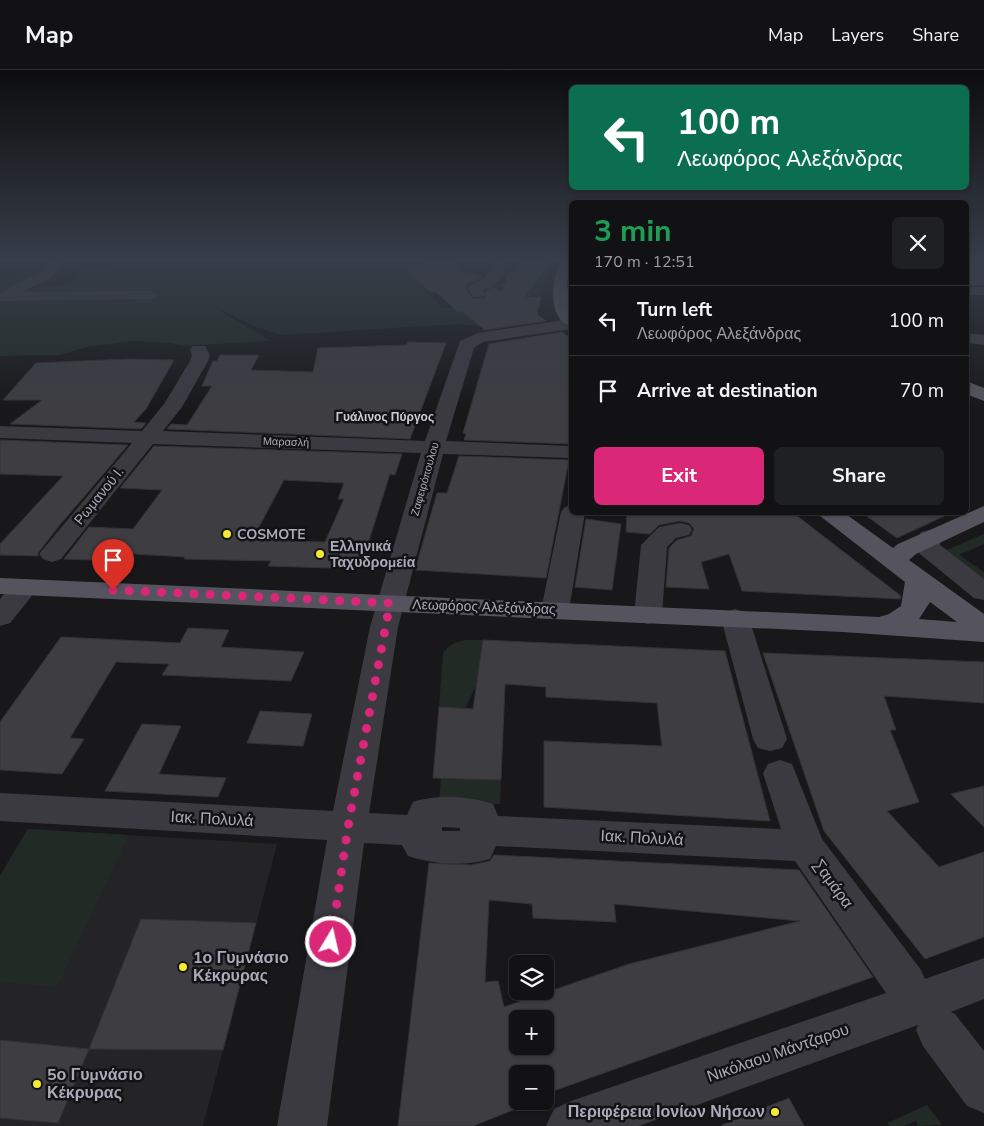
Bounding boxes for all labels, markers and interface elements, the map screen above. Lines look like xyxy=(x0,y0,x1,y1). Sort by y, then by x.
text: Map xyxy=(25,19,73,51)
text: Map xyxy=(768,23,803,47)
text: Layers xyxy=(831,23,884,47)
text: Share xyxy=(912,23,959,47)
text: 100 m xyxy=(677,99,780,146)
icon: left xyxy=(594,105,659,170)
text: Λεωφόρος Αλεξάνδρας xyxy=(677,144,903,174)
text: 3 min xyxy=(594,211,672,252)
button: close xyxy=(892,217,944,269)
text: 170 m · 12:51 xyxy=(594,251,695,273)
text: Turn left xyxy=(637,297,712,323)
icon: left xyxy=(594,307,622,335)
text: 100 m xyxy=(889,308,944,334)
text: Λεωφόρος Αλεξάνδρας xyxy=(637,323,801,345)
icon: arrive xyxy=(594,377,622,405)
text: Arrive at destination xyxy=(637,378,818,404)
text: 70 m xyxy=(900,378,944,404)
district label: Γυάλινος Πύργος xyxy=(336,409,434,425)
street label: Μαρασλή xyxy=(262,434,310,450)
street label: Ζαφειρόπουλου xyxy=(407,440,443,518)
button: Exit xyxy=(594,447,764,505)
button: Share xyxy=(774,447,944,505)
street label: Ρωμανού Ι. xyxy=(70,463,128,529)
place label: COSMOTE xyxy=(237,525,306,544)
marker: COSMOTE xyxy=(221,528,233,540)
place label: Ελληνικά Ταχυδρομεία xyxy=(330,537,416,572)
pin xyxy=(92,539,134,590)
icon: arrive xyxy=(99,546,127,574)
marker: Ελληνικά Ταχυδρομεία xyxy=(314,548,326,560)
street label: Λεωφόρος Αλεξάνδρας xyxy=(412,595,556,619)
street label: Ιακ. Πολυλά xyxy=(170,806,254,832)
street label: Ιακ. Πολυλά xyxy=(600,825,684,851)
street label: Σαμάρα xyxy=(808,855,858,913)
position arrow xyxy=(304,915,356,967)
place label: 1ο Γυμνάσιο Κέκρυρας xyxy=(193,947,289,987)
map controls xyxy=(509,955,554,1110)
button: layers xyxy=(509,955,554,1000)
marker: 1ο Γυμνάσιο Κέκρυρας xyxy=(177,961,189,973)
button: + xyxy=(509,1010,554,1055)
street label: Νικόλαου Μάντζαρου xyxy=(704,1018,852,1088)
place label: 5ο Γυμνάσιο Κέκρυρας xyxy=(47,1064,143,1104)
button: − xyxy=(509,1065,554,1110)
marker: 5ο Γυμνάσιο Κέκρυρας xyxy=(31,1078,43,1090)
place label: Περιφέρεια Ιονίων Νήσων xyxy=(568,1101,765,1123)
marker: Περιφέρεια Ιονίων Νήσων xyxy=(769,1106,781,1118)

